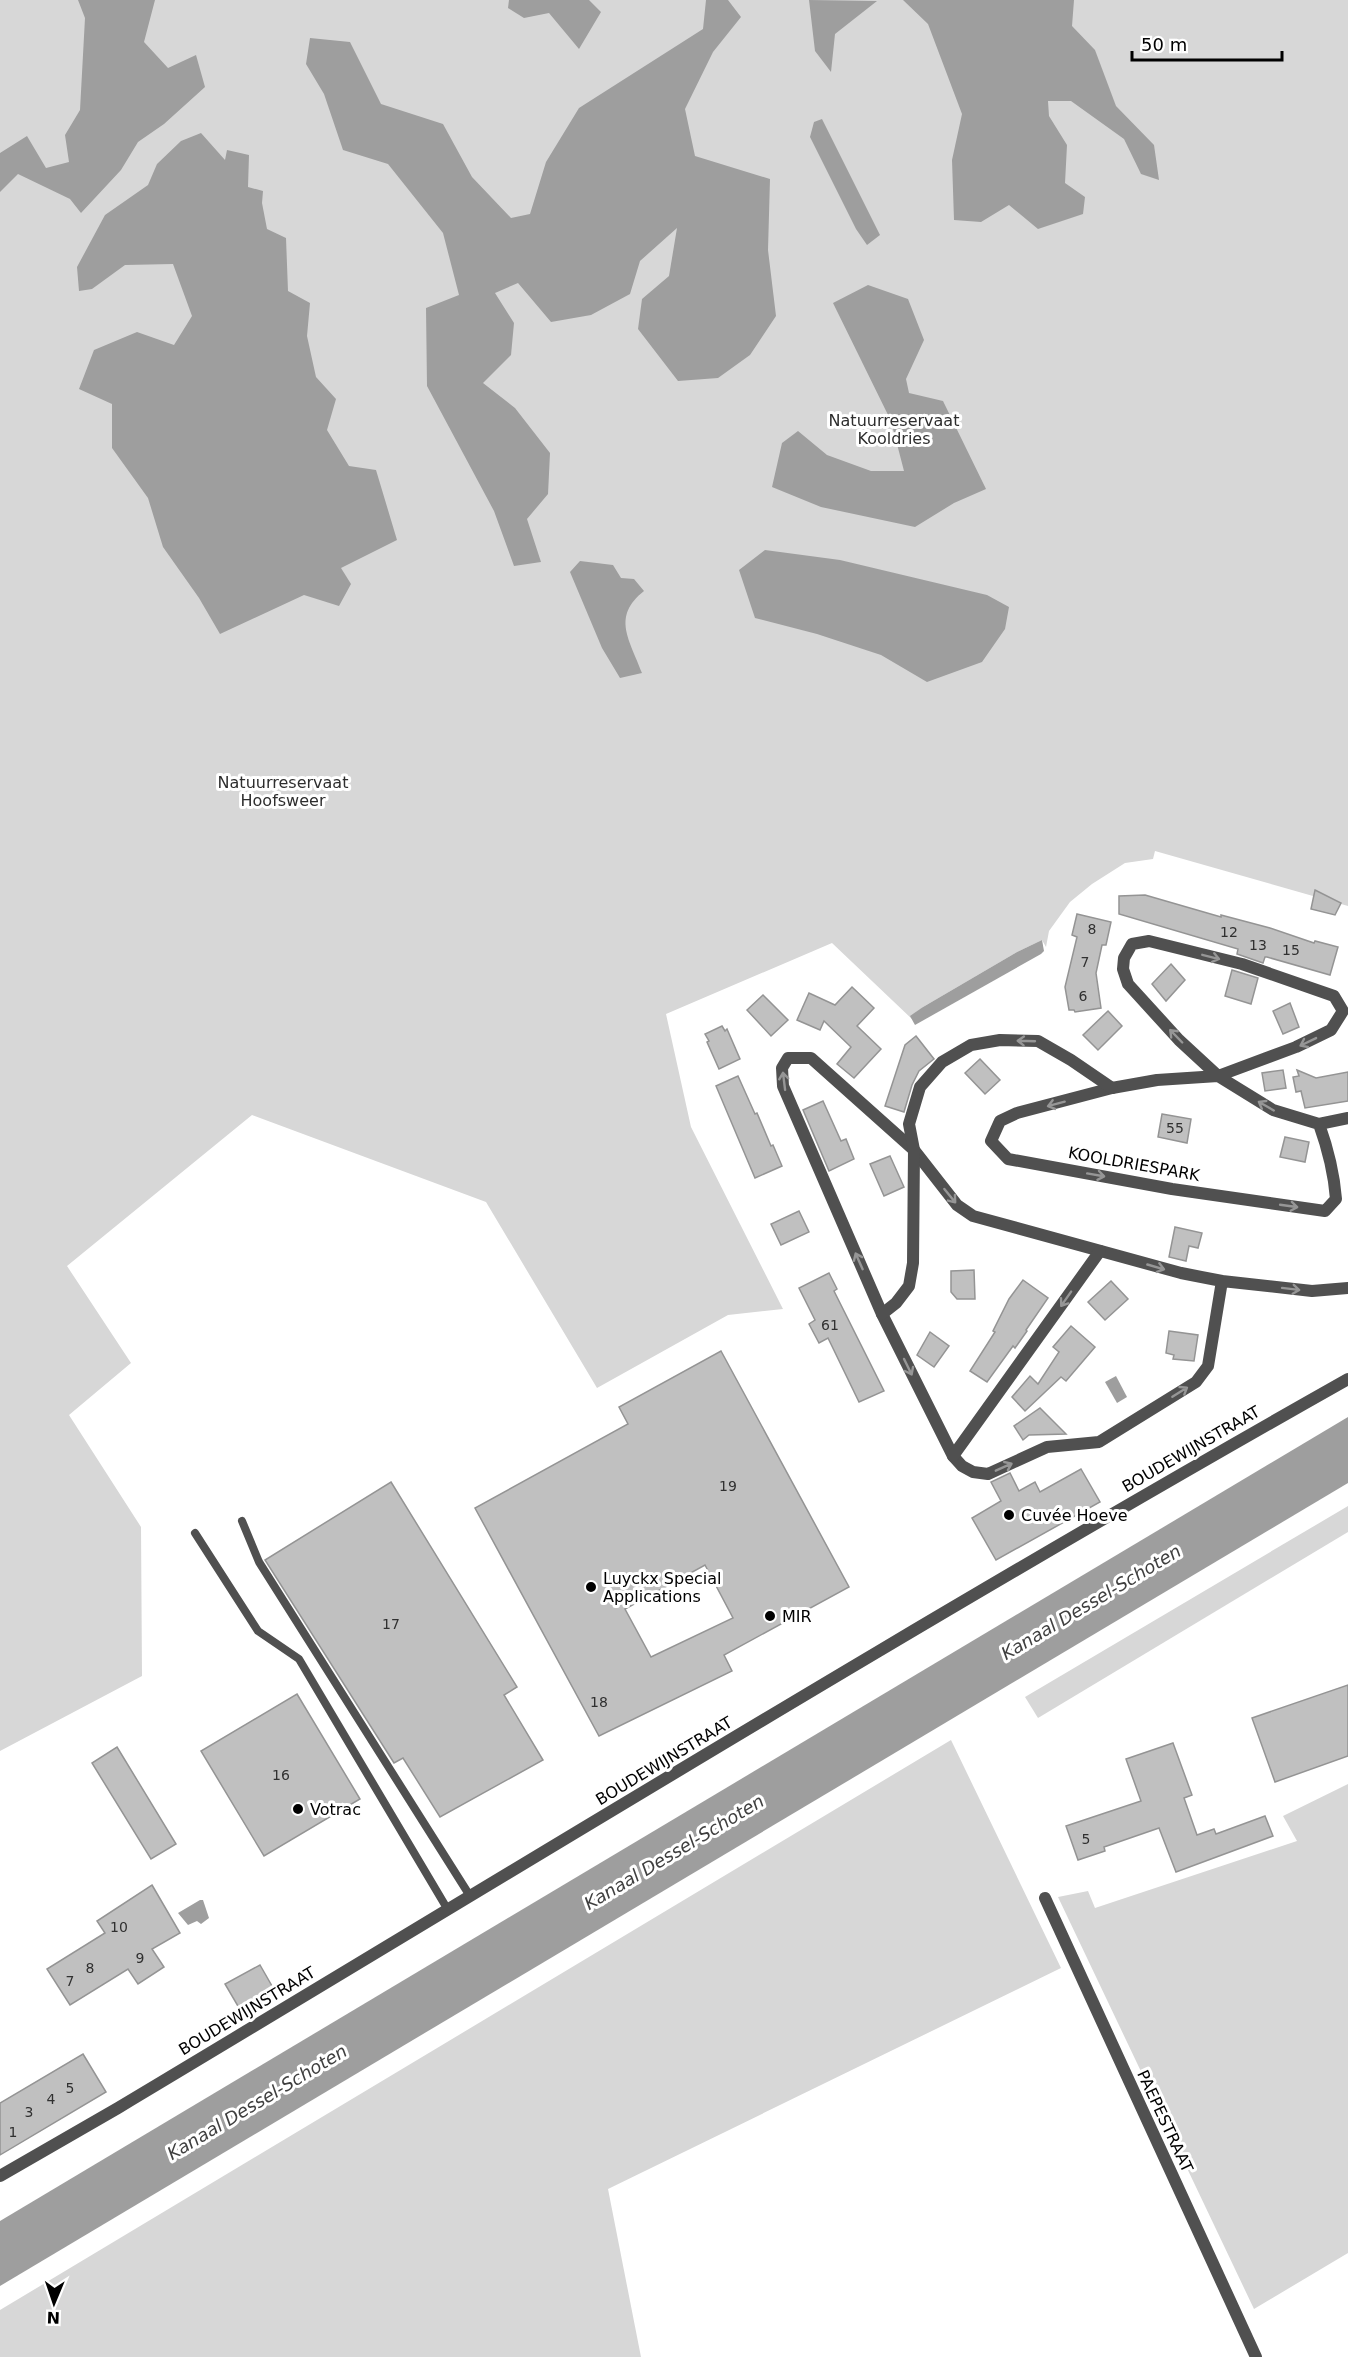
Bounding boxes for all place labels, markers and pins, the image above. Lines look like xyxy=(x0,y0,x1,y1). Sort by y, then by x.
place label: Cuvée Hoeve xyxy=(1021,1506,1128,1525)
marker: Cuvée Hoeve xyxy=(1002,1508,1016,1522)
place label: Luyckx Special Applications xyxy=(603,1569,722,1606)
marker: Luyckx Special Applications xyxy=(584,1580,598,1594)
place label: MIR xyxy=(782,1607,812,1626)
marker: MIR xyxy=(763,1609,777,1623)
place label: Votrac xyxy=(310,1800,361,1819)
marker: Votrac xyxy=(291,1802,305,1816)

